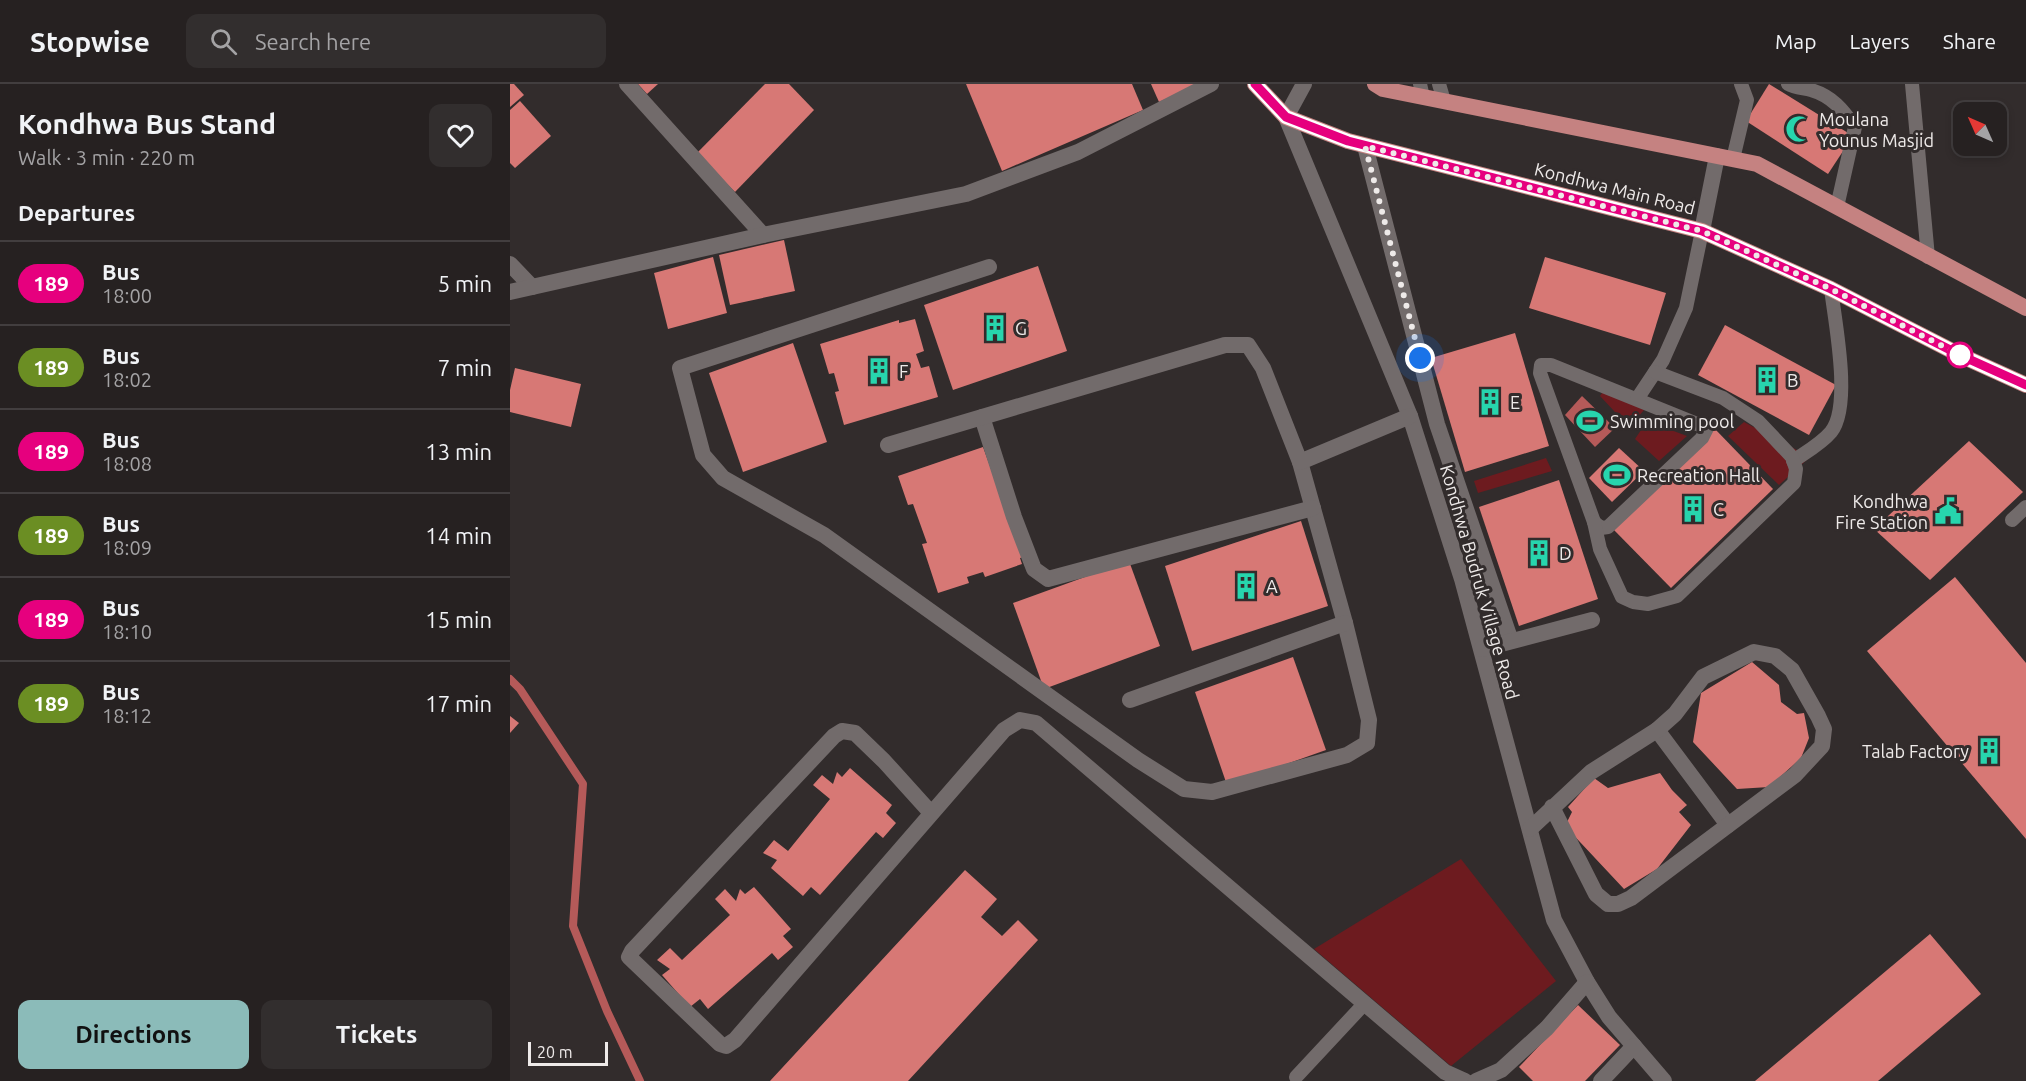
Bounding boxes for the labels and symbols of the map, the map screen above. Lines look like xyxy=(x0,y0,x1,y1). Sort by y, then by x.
north arrow xyxy=(1953,102,2007,156)
place label: Moulana Younus Masjid xyxy=(1819,109,1934,150)
mosque icon: Moulana Younus Masjid xyxy=(1784,114,1814,144)
street label: Kondhwa Main Road xyxy=(1533,158,1697,218)
building icon: G xyxy=(980,313,1010,343)
place label: G xyxy=(1015,318,1027,338)
unlabelled marker xyxy=(1947,342,1973,368)
your location xyxy=(1405,343,1435,373)
building icon: F xyxy=(864,356,894,386)
place label: F xyxy=(899,361,908,381)
building icon: B xyxy=(1752,365,1782,395)
place label: B xyxy=(1787,370,1798,390)
building icon: E xyxy=(1475,387,1505,417)
place label: E xyxy=(1510,392,1520,412)
sports icon: Swimming pool xyxy=(1575,406,1605,436)
place label: Swimming pool xyxy=(1610,411,1735,431)
sports icon: Recreation Hall xyxy=(1602,460,1632,490)
street label: Kondhwa Budruk Village Road xyxy=(1437,462,1523,702)
place label: Recreation Hall xyxy=(1637,465,1760,485)
place label: Kondhwa Fire Station xyxy=(1835,491,1928,532)
building icon: C xyxy=(1678,494,1708,524)
public building icon: Kondhwa Fire Station xyxy=(1933,496,1963,526)
place label: C xyxy=(1713,499,1724,519)
building icon: D xyxy=(1524,538,1554,568)
place label: D xyxy=(1559,543,1572,563)
building icon: A xyxy=(1231,571,1261,601)
place label: A xyxy=(1266,576,1278,596)
building icon: Talab Factory xyxy=(1974,736,2004,766)
place label: Talab Factory xyxy=(1862,741,1969,761)
scale bar xyxy=(528,1039,608,1066)

